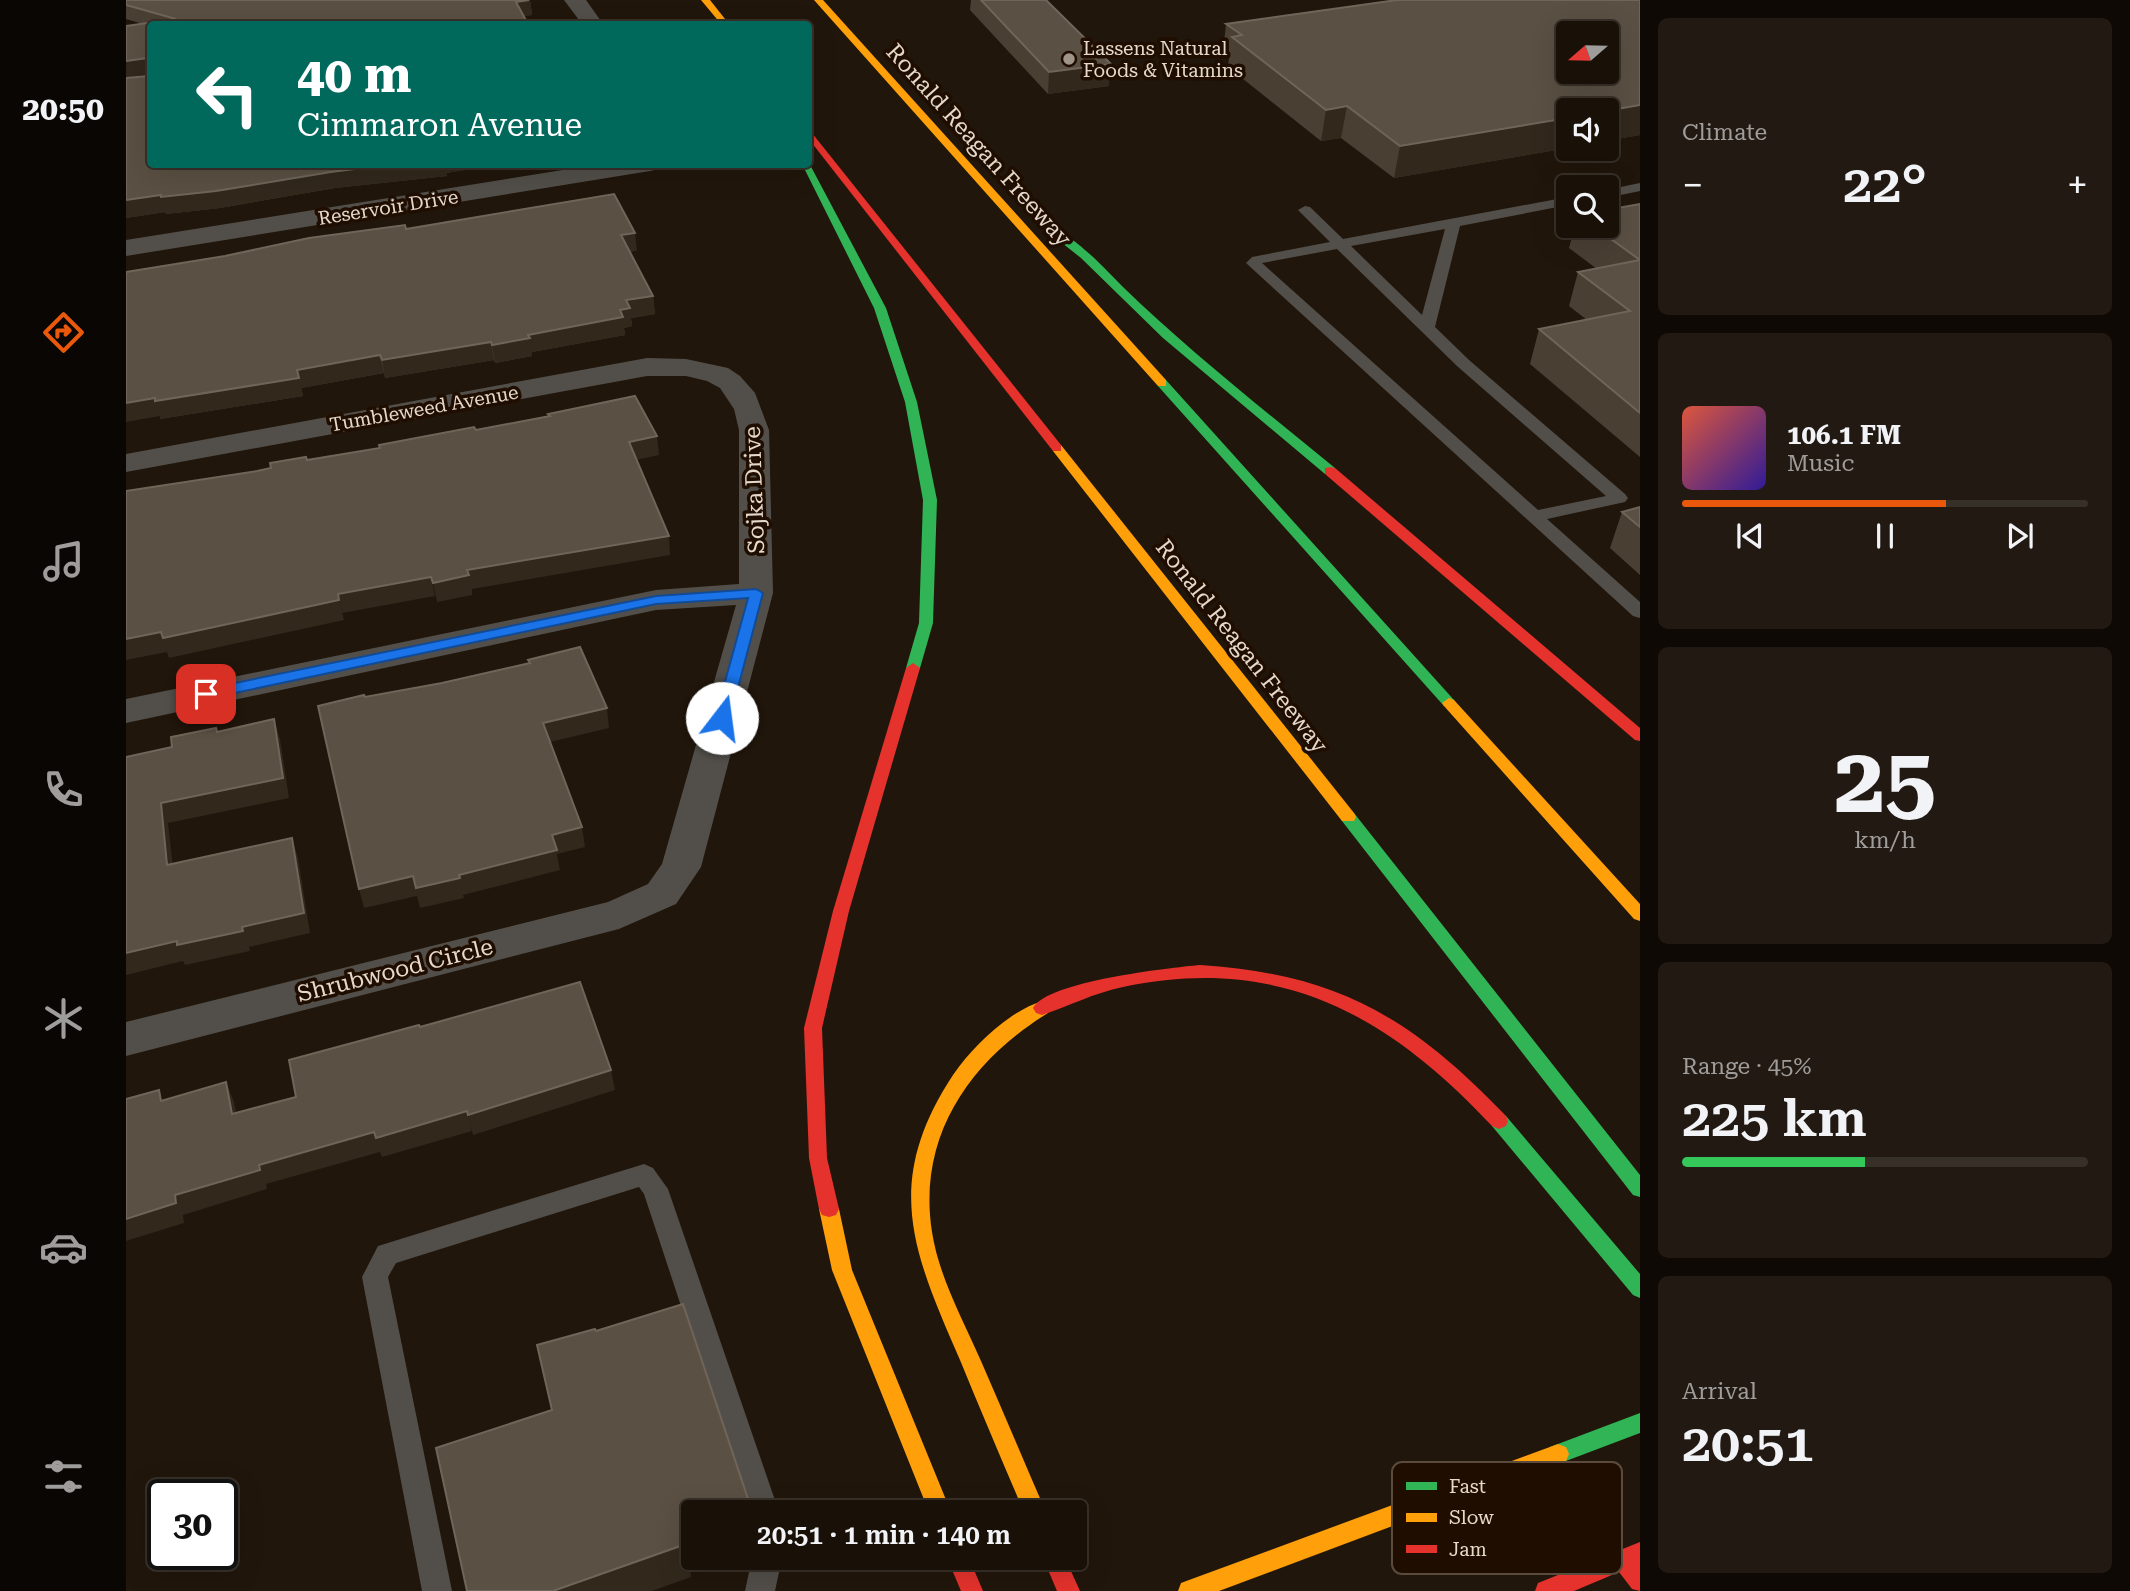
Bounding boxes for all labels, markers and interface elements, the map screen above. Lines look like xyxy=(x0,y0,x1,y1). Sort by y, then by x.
north arrow xyxy=(1556,21,1619,84)
map controls xyxy=(1556,21,1619,238)
place label: Lassens Natural Foods & Vitamins xyxy=(1083,37,1243,82)
street label: Ronald Reagan Freeway xyxy=(881,38,1077,252)
text: 40 m xyxy=(297,47,412,104)
icon: left xyxy=(182,49,273,140)
marker: Lassens Natural Foods & Vitamins xyxy=(1061,51,1077,67)
text: 20:50 xyxy=(22,90,104,128)
button: sound xyxy=(1556,98,1619,161)
text: Cimmaron Avenue xyxy=(297,106,582,144)
text: Climate xyxy=(1682,119,1767,146)
text: 22° xyxy=(1843,154,1927,215)
text: − xyxy=(1682,163,1703,207)
text: + xyxy=(2067,163,2088,207)
button: search xyxy=(1556,175,1619,238)
street label: Reservoir Drive xyxy=(316,185,460,230)
icon: directions xyxy=(39,308,88,357)
street label: Tumbleweed Avenue xyxy=(328,381,520,436)
text: 106.1 FM xyxy=(1787,420,1901,450)
street label: Sojka Drive xyxy=(739,426,770,554)
text: Music xyxy=(1787,450,1854,477)
icon: previous xyxy=(1731,517,1769,555)
icon: pause xyxy=(1866,517,1904,555)
icon: next xyxy=(2001,517,2039,555)
street label: Ronald Reagan Freeway xyxy=(1150,534,1334,759)
icon: music xyxy=(39,537,88,586)
pin xyxy=(176,664,236,724)
icon: arrive xyxy=(187,675,225,713)
position arrow xyxy=(685,681,759,755)
text: 25 xyxy=(1834,728,1936,834)
icon: phone xyxy=(39,765,88,814)
text: km/h xyxy=(1854,827,1916,854)
street label: Shrubwood Circle xyxy=(295,933,496,1008)
icon: climate xyxy=(39,994,88,1043)
text: Range · 45% xyxy=(1682,1053,1811,1080)
text: 225 km xyxy=(1682,1088,1867,1149)
icon: car xyxy=(39,1223,88,1272)
text: Arrival xyxy=(1682,1378,1757,1405)
text: 20:51 xyxy=(1682,1413,1814,1474)
icon: filters xyxy=(39,1452,88,1501)
legend xyxy=(1392,1462,1622,1574)
text: Fast xyxy=(1449,1475,1486,1498)
speed limit sign: 30 xyxy=(147,1479,238,1570)
text: Slow xyxy=(1449,1506,1494,1529)
text: 20:51 · 1 min · 140 m xyxy=(757,1520,1011,1550)
text: Jam xyxy=(1449,1538,1487,1561)

